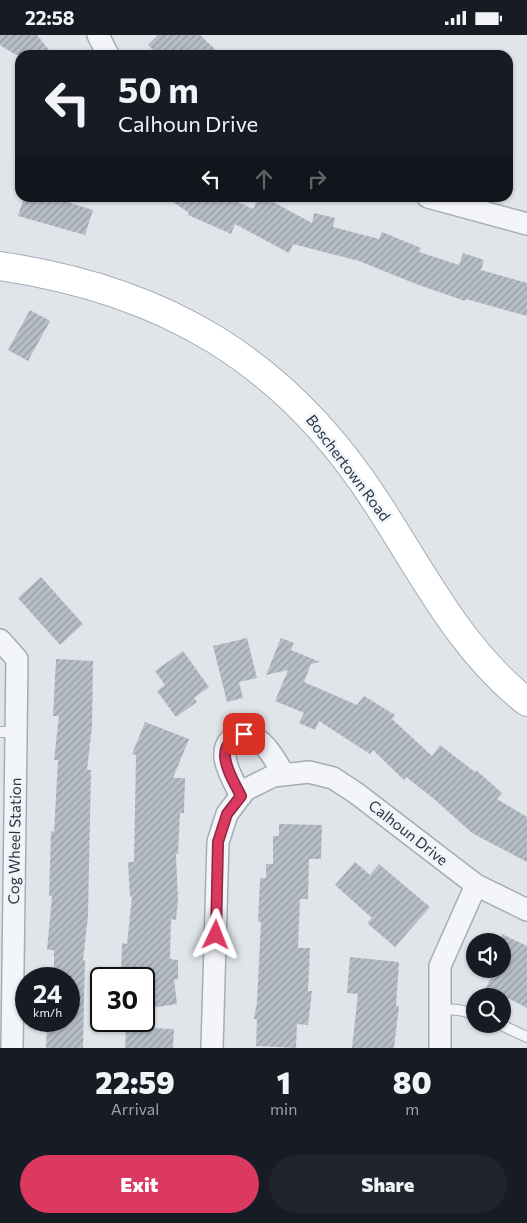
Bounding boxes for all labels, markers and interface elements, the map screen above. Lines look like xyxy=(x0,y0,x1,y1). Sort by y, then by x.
text: 22:58 xyxy=(25,6,74,29)
text: 50 m xyxy=(118,67,199,110)
icon: left xyxy=(35,70,100,135)
text: Calhoun Drive xyxy=(118,110,258,137)
icon: left xyxy=(197,165,225,193)
icon: ahead xyxy=(250,165,278,193)
icon: right xyxy=(303,165,331,193)
street label: Boschertown Road xyxy=(303,411,395,524)
pin xyxy=(223,713,265,755)
icon: arrive xyxy=(230,720,258,748)
street label: Cog Wheel Station xyxy=(4,777,24,905)
street label: Calhoun Drive xyxy=(365,796,452,869)
position arrow xyxy=(189,908,241,960)
map controls xyxy=(466,933,511,1033)
button: sound xyxy=(466,933,511,978)
speed limit sign: 30 xyxy=(90,967,155,1032)
text: 24 xyxy=(33,978,62,1008)
button: search xyxy=(466,988,511,1033)
text: km/h xyxy=(33,1005,62,1019)
text: 22:59 xyxy=(95,1063,175,1100)
text: 1 xyxy=(277,1063,291,1100)
text: 80 xyxy=(393,1063,432,1100)
text: Arrival xyxy=(111,1099,159,1118)
text: min xyxy=(270,1099,297,1118)
text: m xyxy=(405,1099,419,1118)
button: Exit xyxy=(20,1155,259,1213)
button: Share xyxy=(269,1155,507,1213)

